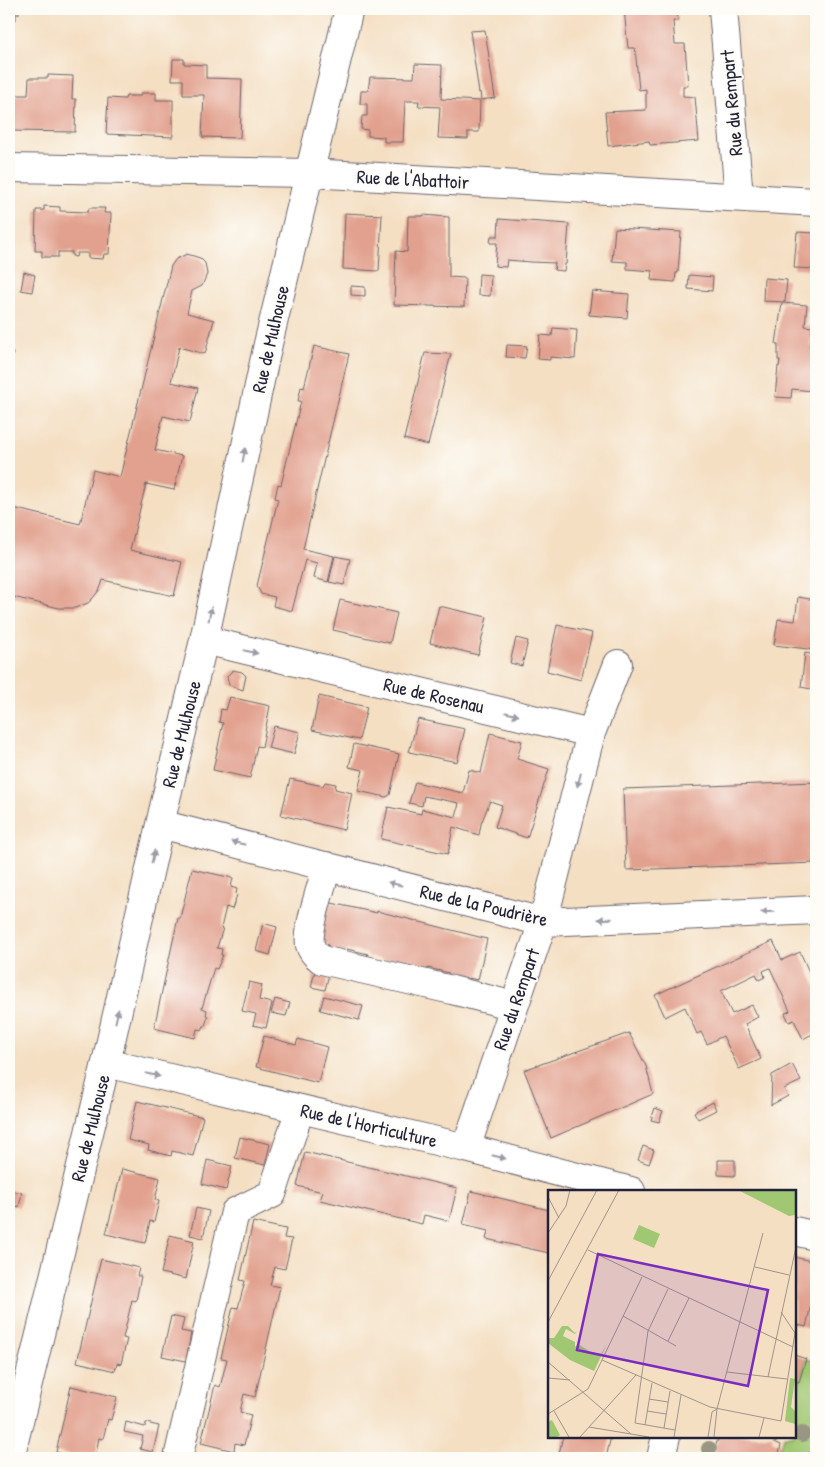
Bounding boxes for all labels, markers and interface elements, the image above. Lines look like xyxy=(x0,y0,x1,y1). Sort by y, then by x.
street label: Rue du Rempart xyxy=(713,49,749,157)
street label: Rue de l'Abattoir xyxy=(356,163,471,195)
street label: Rue de Mulhouse xyxy=(245,282,295,395)
one-way arrow xyxy=(240,447,248,462)
one-way arrow xyxy=(206,606,214,621)
one-way arrow xyxy=(244,648,259,656)
street label: Rue de Rosenau xyxy=(381,671,487,719)
street label: Rue de Mulhouse xyxy=(155,677,207,790)
one-way arrow xyxy=(504,710,519,718)
one-way arrow xyxy=(575,773,583,788)
one-way arrow xyxy=(230,839,245,847)
one-way arrow xyxy=(149,849,157,865)
street label: Rue de la Poudrière xyxy=(418,878,551,932)
one-way arrow xyxy=(387,880,403,888)
one-way arrow xyxy=(759,909,775,917)
one-way arrow xyxy=(597,915,613,923)
street label: Rue du Rempart xyxy=(486,944,546,1053)
one-way arrow xyxy=(113,1008,121,1023)
street label: Rue de Mulhouse xyxy=(64,1071,116,1184)
one-way arrow xyxy=(146,1071,161,1079)
street label: Rue de l'Horticulture xyxy=(298,1097,440,1153)
one-way arrow xyxy=(491,1153,506,1161)
inset map xyxy=(548,1190,795,1437)

